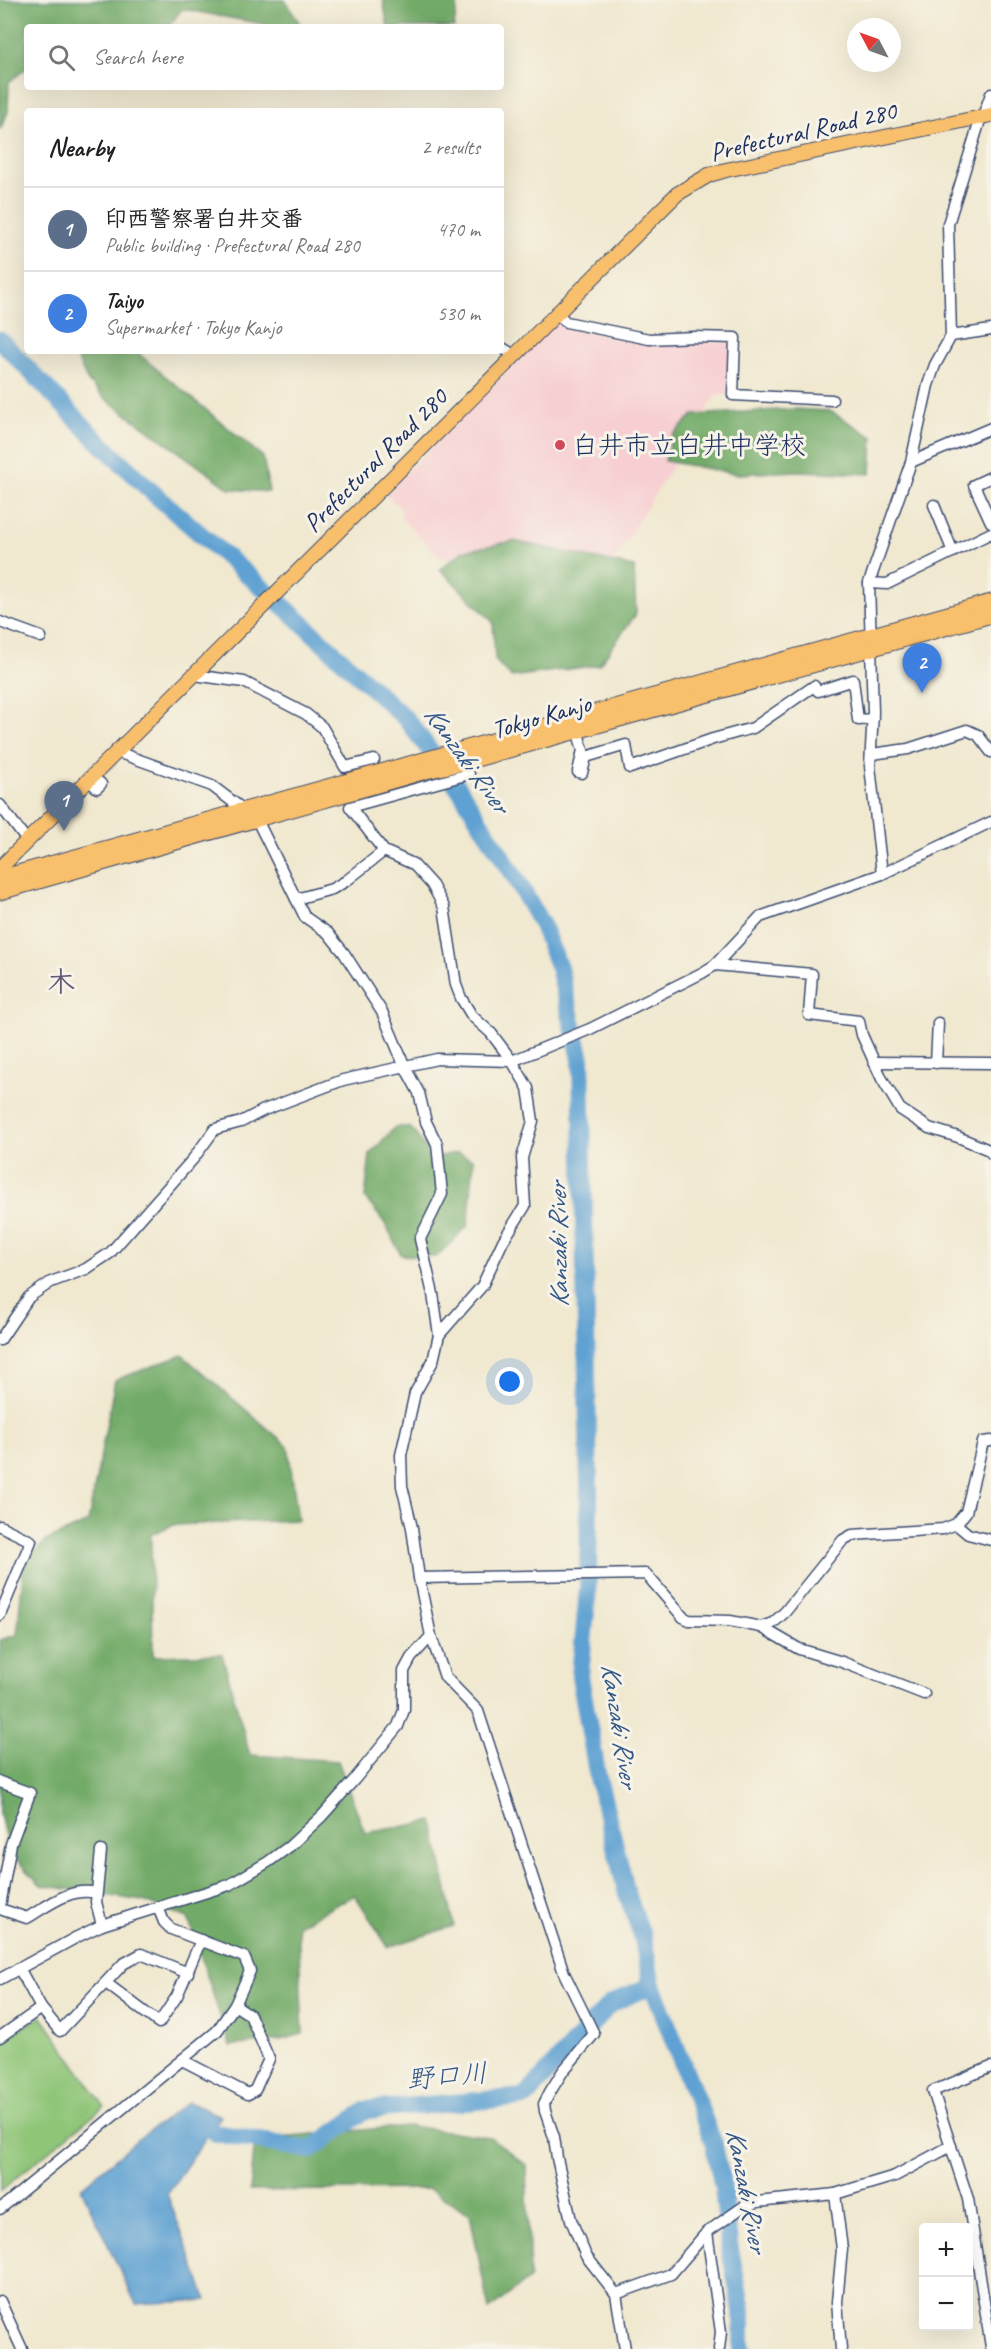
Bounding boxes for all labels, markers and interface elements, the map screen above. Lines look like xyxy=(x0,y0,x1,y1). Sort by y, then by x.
north arrow xyxy=(847,18,901,72)
search box xyxy=(24,24,504,90)
icon: search xyxy=(45,41,78,74)
text: Search here xyxy=(93,43,183,71)
street label: Prefectural Road 280 xyxy=(707,93,902,169)
text: Nearby xyxy=(48,131,113,164)
text: 2 results xyxy=(421,135,480,160)
text: 印西警察署白井交番 xyxy=(105,205,303,233)
text: 1 xyxy=(63,217,72,242)
text: 470 m xyxy=(437,217,480,242)
text: Public building · Prefectural Road 280 xyxy=(105,233,360,258)
text: Taiyo xyxy=(105,287,143,315)
text: 2 xyxy=(63,301,72,326)
text: 530 m xyxy=(437,301,480,326)
text: Supermarket · Tokyo Kanjo xyxy=(105,315,281,340)
street label: Prefectural Road 280 xyxy=(296,380,456,539)
place label: 白井市立白井中学校 xyxy=(572,429,806,462)
marker: 白井市立白井中学校 xyxy=(553,438,567,452)
pin: 2 xyxy=(902,644,942,693)
street label: Tokyo Kanjo xyxy=(488,686,596,746)
water label: Kanzaki River xyxy=(417,699,520,823)
pin: 1 xyxy=(44,782,84,831)
district label: 木 xyxy=(47,964,75,999)
water label: Kanzaki River xyxy=(540,1178,576,1307)
your location xyxy=(495,1367,524,1396)
water label: Kanzaki River xyxy=(593,1661,647,1793)
water label: 野口川 xyxy=(405,2056,489,2096)
water label: Kanzaki River xyxy=(718,2126,776,2258)
map controls xyxy=(919,2223,973,2331)
button: + xyxy=(919,2223,973,2277)
button: − xyxy=(919,2277,973,2331)

